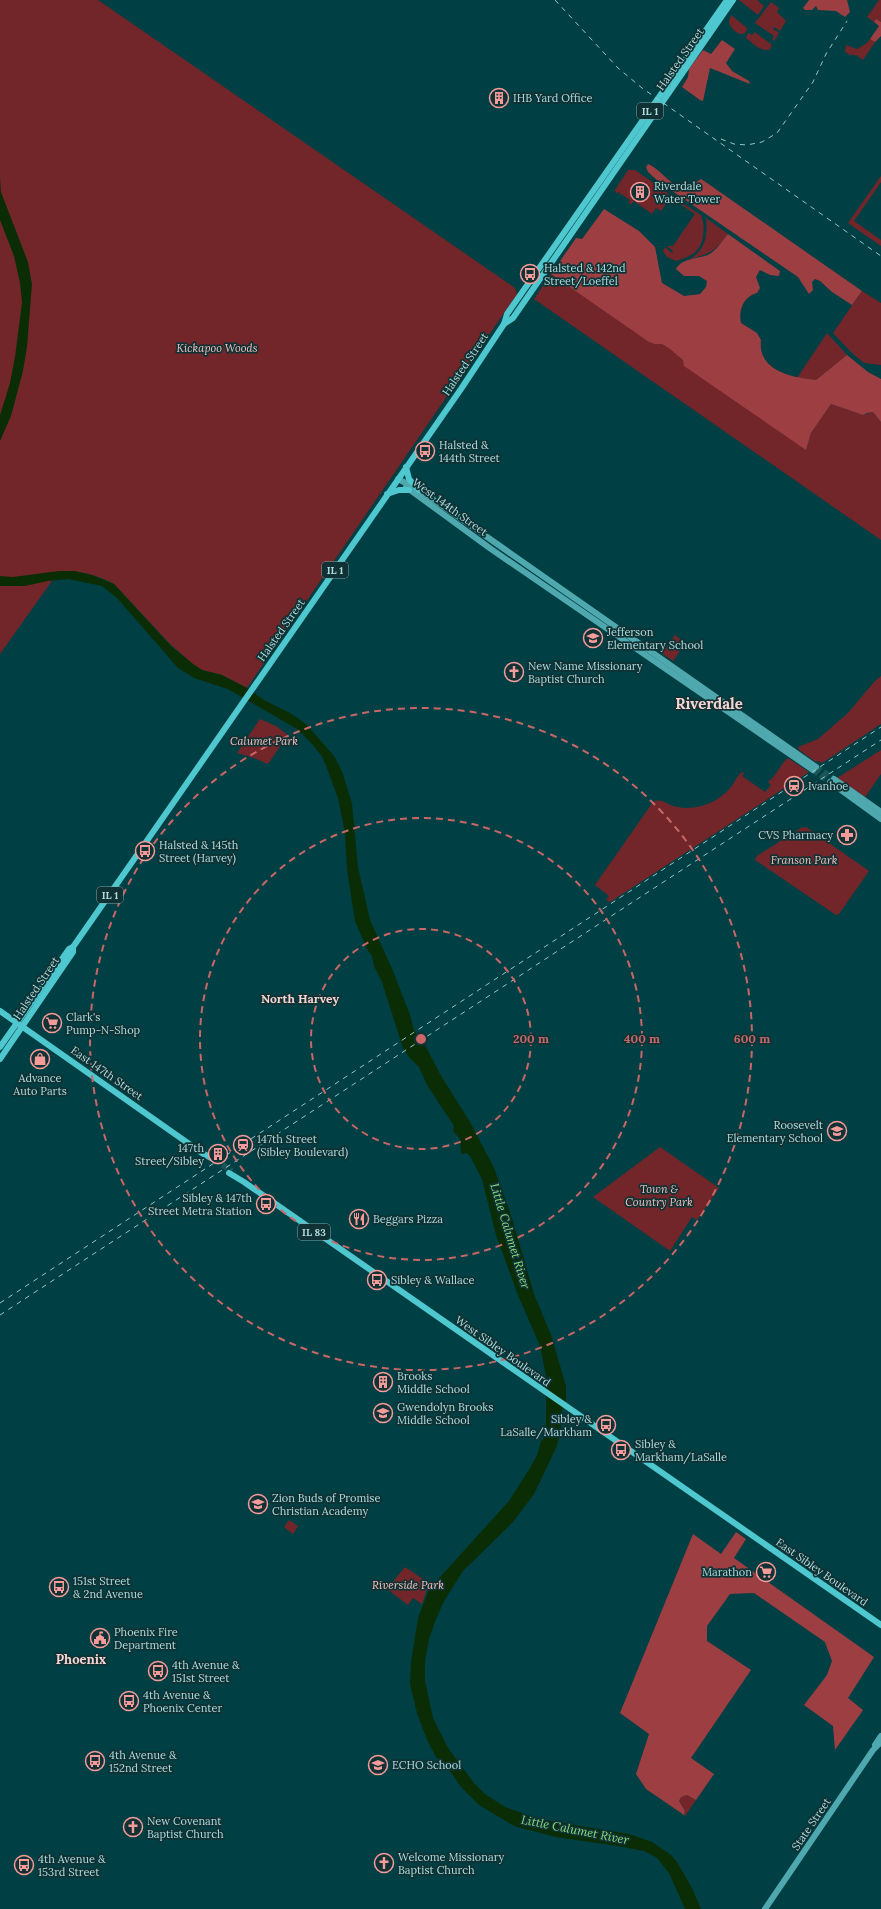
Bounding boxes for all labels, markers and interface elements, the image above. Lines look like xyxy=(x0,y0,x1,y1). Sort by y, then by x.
street label: Halsted Street xyxy=(653,24,707,93)
building icon: IHB Yard Office xyxy=(488,87,510,109)
place label: IHB Yard Office xyxy=(513,91,592,105)
road number: IL 1 xyxy=(637,103,663,119)
place label: Riverdale Water Tower xyxy=(654,179,720,206)
building icon: Riverdale Water Tower xyxy=(629,181,651,203)
place label: Halsted & 142nd Street/Loeffel xyxy=(544,261,626,289)
bus stop icon: Halsted & 142nd Street/Loeffel xyxy=(519,263,541,285)
street label: Halsted Street xyxy=(439,329,492,398)
park label: Kickapoo Woods xyxy=(177,341,258,355)
place label: Halsted & 144th Street xyxy=(439,438,501,465)
bus stop icon: Halsted & 144th Street xyxy=(414,440,436,462)
street label: West 144th Street xyxy=(410,475,491,539)
road number: IL 1 xyxy=(322,562,348,578)
street label: Halsted Street xyxy=(254,595,308,664)
place label: Jefferson Elementary School xyxy=(606,625,703,652)
school or university icon: Jefferson Elementary School xyxy=(582,627,604,649)
place label: New Name Missionary Baptist Church xyxy=(528,659,643,686)
church icon: New Name Missionary Baptist Church xyxy=(503,661,525,683)
district label: Riverdale xyxy=(675,694,743,713)
park label: Calumet Park xyxy=(230,734,298,748)
station icon: Ivanhoe xyxy=(783,775,805,797)
place label: Ivanhoe xyxy=(808,779,848,793)
pharmacy icon: CVS Pharmacy xyxy=(836,824,858,846)
place label: CVS Pharmacy xyxy=(758,828,833,842)
place label: Halsted & 145th Street (Harvey) xyxy=(159,838,239,866)
bus stop icon: Halsted & 145th Street (Harvey) xyxy=(134,840,156,862)
park label: Franson Park xyxy=(771,853,838,867)
road number: IL 1 xyxy=(97,887,123,903)
street label: Halsted Street xyxy=(10,953,63,1022)
district label: North Harvey xyxy=(261,991,339,1006)
place label: Clark's Pump-N-Shop xyxy=(66,1010,141,1037)
supermarket icon: Clark's Pump-N-Shop xyxy=(41,1012,63,1034)
text: 200 m xyxy=(513,1031,549,1046)
text: 400 m xyxy=(624,1031,660,1046)
text: 600 m xyxy=(734,1031,770,1046)
centre of rings xyxy=(414,1032,428,1046)
street label: East 147th Street xyxy=(68,1043,146,1103)
shop icon: Advance Auto Parts xyxy=(29,1048,51,1070)
place label: Advance Auto Parts xyxy=(12,1071,67,1098)
place label: Roosevelt Elementary School xyxy=(727,1118,824,1145)
school or university icon: Roosevelt Elementary School xyxy=(826,1120,848,1142)
place label: 147th Street (Sibley Boulevard) xyxy=(257,1132,348,1160)
station icon: 147th Street (Sibley Boulevard) xyxy=(232,1134,254,1156)
place label: 147th Street/Sibley xyxy=(135,1141,204,1169)
building icon: 147th Street/Sibley xyxy=(207,1143,229,1165)
water label: Little Calumet River xyxy=(487,1181,534,1291)
park label: Town & Country Park xyxy=(625,1182,693,1209)
place label: Sibley & 147th Street Metra Station xyxy=(148,1191,252,1218)
bus stop icon: Sibley & 147th Street Metra Station xyxy=(255,1193,277,1215)
restaurant icon: Beggars Pizza xyxy=(348,1208,370,1230)
place label: Beggars Pizza xyxy=(373,1212,443,1226)
road number: IL 83 xyxy=(298,1224,330,1240)
bus stop icon: Sibley & Wallace xyxy=(366,1269,388,1291)
place label: Sibley & Wallace xyxy=(391,1273,474,1287)
street label: West Sibley Boulevard xyxy=(453,1313,554,1389)
place label: Brooks Middle School xyxy=(397,1369,470,1396)
building icon: Brooks Middle School xyxy=(372,1371,394,1393)
place label: Gwendolyn Brooks Middle School xyxy=(397,1400,493,1427)
school or university icon: Gwendolyn Brooks Middle School xyxy=(372,1402,394,1424)
place label: Sibley & LaSalle/Markham xyxy=(500,1412,592,1440)
bus stop icon: Sibley & LaSalle/Markham xyxy=(595,1414,617,1436)
place label: Sibley & Markham/LaSalle xyxy=(635,1437,727,1465)
bus stop icon: Sibley & Markham/LaSalle xyxy=(610,1439,632,1461)
place label: Zion Buds of Promise Christian Academy xyxy=(272,1491,380,1518)
school or university icon: Zion Buds of Promise Christian Academy xyxy=(247,1493,269,1515)
street label: East Sibley Boulevard xyxy=(773,1535,871,1609)
supermarket icon: Marathon xyxy=(755,1561,777,1583)
place label: Marathon xyxy=(702,1565,752,1579)
place label: 151st Street & 2nd Avenue xyxy=(73,1574,143,1601)
bus stop icon: 151st Street & 2nd Avenue xyxy=(48,1576,70,1598)
park label: Riverside Park xyxy=(372,1578,444,1592)
place label: Phoenix Fire Department xyxy=(114,1625,178,1652)
public building icon: Phoenix Fire Department xyxy=(89,1627,111,1649)
district label: Phoenix xyxy=(56,1651,106,1668)
place label: 4th Avenue & 151st Street xyxy=(172,1658,240,1685)
bus stop icon: 4th Avenue & 151st Street xyxy=(147,1660,169,1682)
place label: 4th Avenue & Phoenix Center xyxy=(143,1688,223,1715)
bus stop icon: 4th Avenue & Phoenix Center xyxy=(118,1690,140,1712)
place label: 4th Avenue & 152nd Street xyxy=(109,1748,177,1775)
bus stop icon: 4th Avenue & 152nd Street xyxy=(84,1750,106,1772)
school or university icon: ECHO School xyxy=(367,1754,389,1776)
place label: ECHO School xyxy=(392,1758,461,1772)
street label: State Street xyxy=(788,1794,834,1853)
water label: Little Calumet River xyxy=(520,1812,631,1847)
place label: New Covenant Baptist Church xyxy=(147,1814,224,1841)
church icon: New Covenant Baptist Church xyxy=(122,1816,144,1838)
place label: Welcome Missionary Baptist Church xyxy=(398,1850,505,1877)
place label: 4th Avenue & 153rd Street xyxy=(38,1852,106,1879)
church icon: Welcome Missionary Baptist Church xyxy=(373,1852,395,1874)
bus stop icon: 4th Avenue & 153rd Street xyxy=(13,1854,35,1876)

